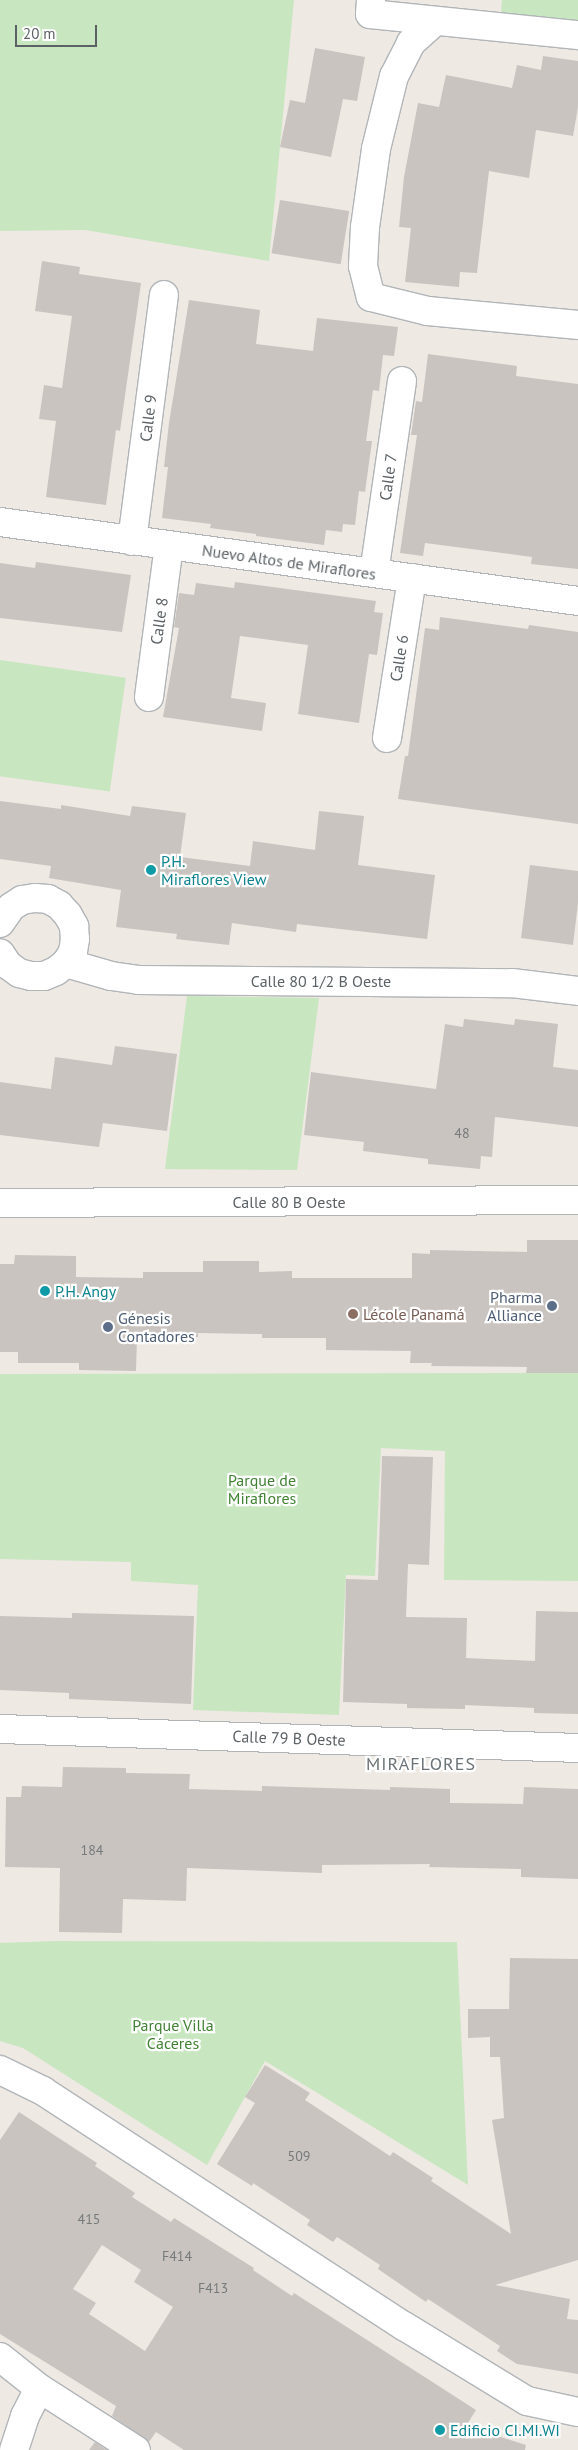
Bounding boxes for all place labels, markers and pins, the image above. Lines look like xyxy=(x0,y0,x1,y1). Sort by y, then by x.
place label: P.H. Miraflores View xyxy=(161,851,267,889)
marker: P.H. Miraflores View xyxy=(145,864,157,876)
place label: P.H. Angy xyxy=(55,1281,118,1301)
marker: P.H. Angy xyxy=(39,1285,51,1297)
place label: Pharma Alliance xyxy=(487,1287,542,1325)
marker: Pharma Alliance xyxy=(546,1300,558,1312)
place label: Lécole Panamá xyxy=(363,1304,465,1324)
place label: Génesis Contadores xyxy=(118,1308,195,1346)
marker: Lécole Panamá xyxy=(347,1308,359,1320)
marker: Génesis Contadores xyxy=(102,1321,114,1333)
place label: Edificio CI.MI.WI xyxy=(450,2420,560,2440)
marker: Edificio CI.MI.WI xyxy=(434,2424,446,2436)

